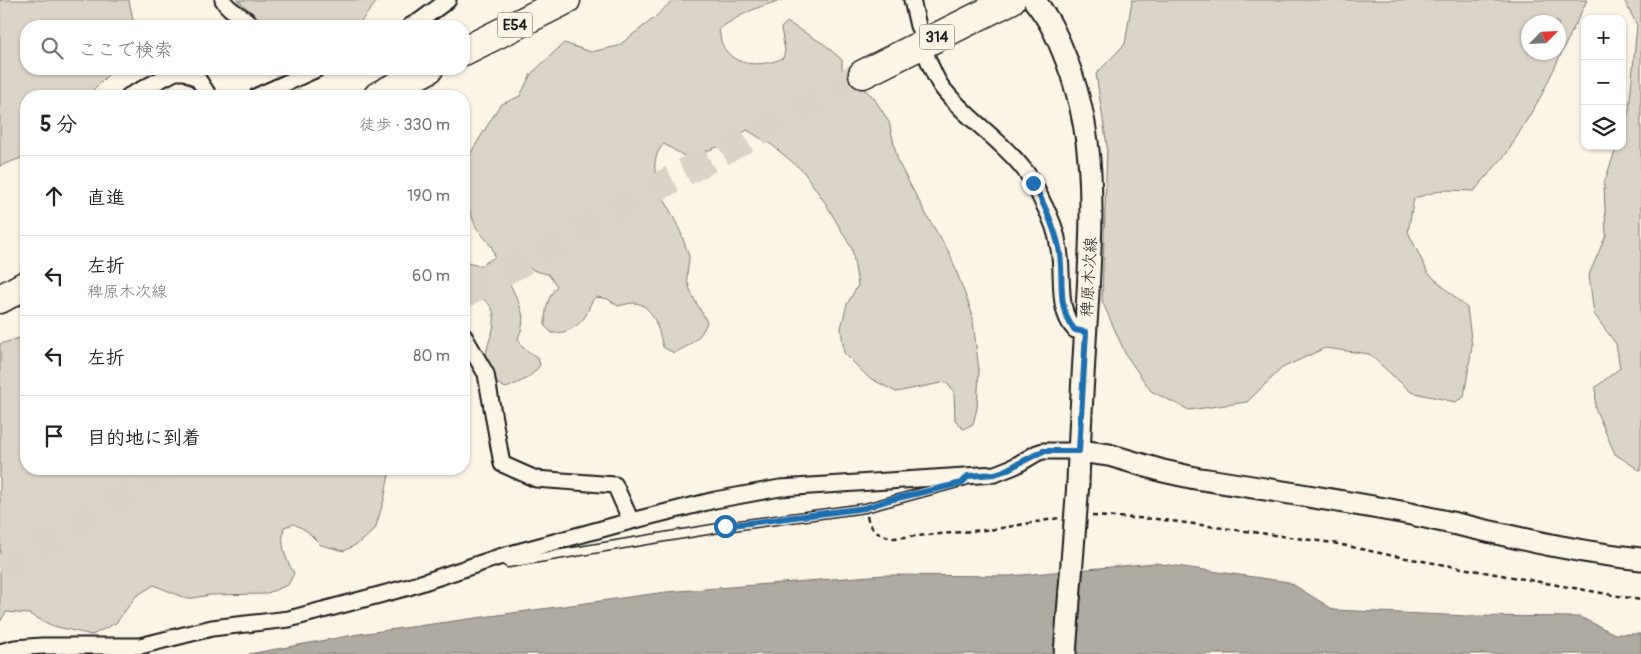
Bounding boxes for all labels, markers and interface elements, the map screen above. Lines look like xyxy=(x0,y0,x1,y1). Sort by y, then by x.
road number: E54 xyxy=(498,12,532,38)
north arrow xyxy=(1521,15,1566,60)
map controls xyxy=(1581,15,1626,150)
button: + xyxy=(1581,15,1626,60)
search box xyxy=(20,20,470,75)
road number: 314 xyxy=(920,24,954,50)
icon: search xyxy=(38,34,66,62)
text: ここで検索 xyxy=(78,38,173,62)
button: − xyxy=(1581,60,1626,105)
button: layers xyxy=(1581,105,1626,150)
text: 5 分 xyxy=(40,111,77,138)
text: 徒歩 · 330 m xyxy=(359,115,450,135)
route end xyxy=(1022,172,1045,195)
icon: ahead xyxy=(40,182,68,210)
text: 直進 xyxy=(87,186,125,210)
text: 190 m xyxy=(407,186,450,206)
street label: 稗原木次線 xyxy=(1077,237,1101,318)
text: 左折 xyxy=(87,254,125,278)
icon: left xyxy=(40,262,68,290)
text: 60 m xyxy=(412,266,450,286)
text: 稗原木次線 xyxy=(87,282,167,302)
icon: left xyxy=(40,342,68,370)
text: 左折 xyxy=(87,346,125,370)
text: 80 m xyxy=(413,346,450,366)
icon: arrive xyxy=(40,422,68,450)
text: 目的地に到着 xyxy=(87,426,201,450)
route start xyxy=(714,515,737,538)

